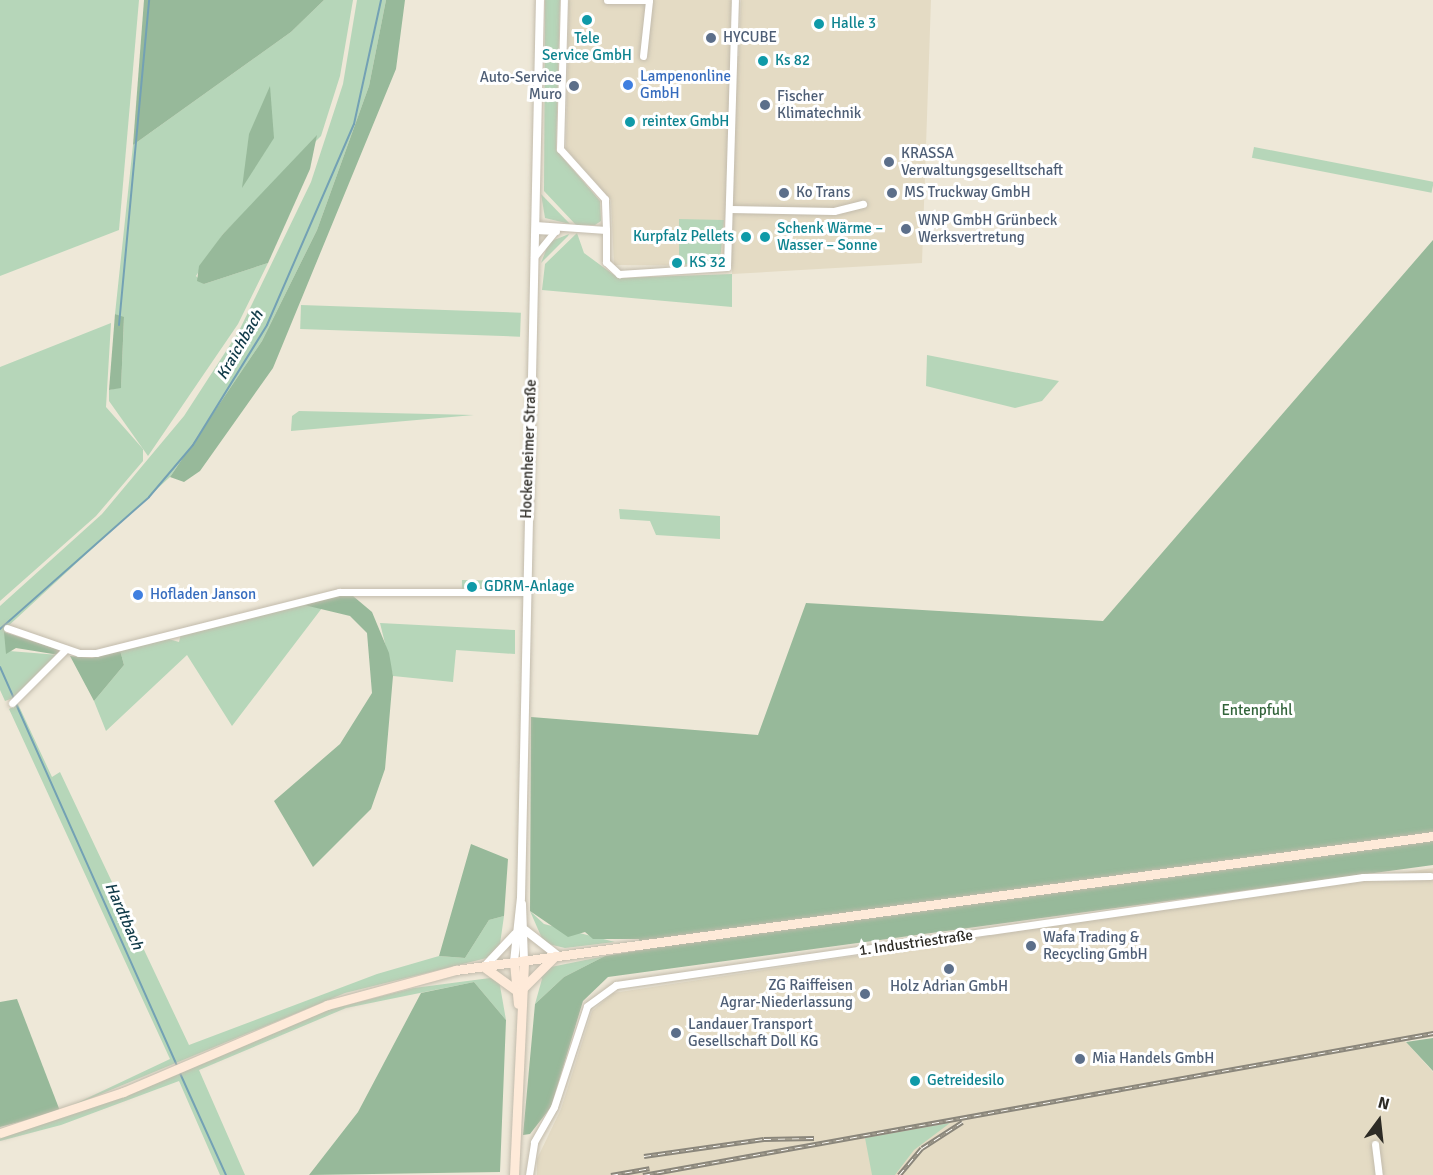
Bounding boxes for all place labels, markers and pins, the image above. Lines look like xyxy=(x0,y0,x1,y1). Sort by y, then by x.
marker: Tele Service GmbH xyxy=(580,13,594,27)
place label: Halle 3 xyxy=(831,15,876,33)
marker: Halle 3 xyxy=(812,17,826,31)
place label: Tele Service GmbH xyxy=(542,29,632,64)
place label: HYCUBE xyxy=(723,29,777,47)
marker: HYCUBE xyxy=(704,31,718,45)
place label: Ks 82 xyxy=(775,52,810,70)
marker: Ks 82 xyxy=(756,54,770,68)
place label: Lampenonline GmbH xyxy=(640,67,731,102)
place label: Auto-Service Muro xyxy=(480,68,562,103)
marker: Lampenonline GmbH xyxy=(621,78,635,92)
marker: Auto-Service Muro xyxy=(567,79,581,93)
place label: Fischer Klimatechnik xyxy=(777,87,861,122)
marker: Fischer Klimatechnik xyxy=(758,98,772,112)
place label: reintex GmbH xyxy=(642,113,729,131)
marker: reintex GmbH xyxy=(623,115,637,129)
place label: KRASSA Verwaltungsgeselltschaft xyxy=(901,144,1063,179)
marker: KRASSA Verwaltungsgeselltschaft xyxy=(882,155,896,169)
place label: Ko Trans xyxy=(796,184,850,202)
place label: MS Truckway GmbH xyxy=(904,184,1031,202)
marker: Ko Trans xyxy=(777,186,791,200)
marker: MS Truckway GmbH xyxy=(885,186,899,200)
place label: WNP GmbH Grünbeck Werksvertretung xyxy=(918,211,1057,246)
place label: Schenk Wärme – Wasser – Sonne xyxy=(777,219,883,254)
marker: WNP GmbH Grünbeck Werksvertretung xyxy=(899,222,913,236)
place label: Kurpfalz Pellets xyxy=(633,228,734,246)
marker: Kurpfalz Pellets xyxy=(739,230,753,244)
marker: Schenk Wärme – Wasser – Sonne xyxy=(758,230,772,244)
place label: KS 32 xyxy=(689,254,726,272)
marker: KS 32 xyxy=(670,256,684,270)
place label: GDRM-Anlage xyxy=(484,578,574,596)
marker: GDRM-Anlage xyxy=(465,580,479,594)
place label: Hofladen Janson xyxy=(150,586,256,604)
marker: Hofladen Janson xyxy=(131,588,145,602)
place label: Wafa Trading & Recycling GmbH xyxy=(1043,928,1148,963)
marker: Wafa Trading & Recycling GmbH xyxy=(1024,939,1038,953)
marker: Holz Adrian GmbH xyxy=(942,962,956,976)
place label: ZG Raiffeisen Agrar-Niederlassung xyxy=(720,976,853,1011)
place label: Holz Adrian GmbH xyxy=(890,978,1008,996)
marker: ZG Raiffeisen Agrar-Niederlassung xyxy=(858,987,872,1001)
place label: Landauer Transport Gesellschaft Doll KG xyxy=(688,1015,818,1050)
marker: Landauer Transport Gesellschaft Doll KG xyxy=(669,1026,683,1040)
place label: Mia Handels GmbH xyxy=(1092,1050,1214,1068)
marker: Mia Handels GmbH xyxy=(1073,1052,1087,1066)
place label: Getreidesilo xyxy=(927,1072,1004,1090)
marker: Getreidesilo xyxy=(908,1074,922,1088)

